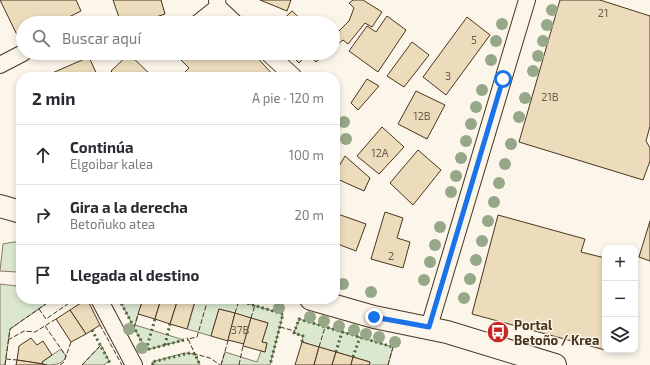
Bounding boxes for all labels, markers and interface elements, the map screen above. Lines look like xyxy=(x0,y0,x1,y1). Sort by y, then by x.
house number: 21 xyxy=(598,6,608,19)
search box xyxy=(16,16,340,60)
icon: search xyxy=(30,27,52,49)
text: Buscar aquí xyxy=(62,29,141,47)
house number: 5 xyxy=(471,33,477,46)
house number: 3 xyxy=(445,69,451,82)
route start xyxy=(494,70,512,88)
text: 2 min xyxy=(32,88,75,108)
text: A pie · 120 m xyxy=(252,90,324,106)
house number: 21B xyxy=(541,90,559,103)
house number: 12B xyxy=(413,109,431,122)
text: Continúa xyxy=(70,138,133,156)
icon: ahead xyxy=(32,144,54,166)
house number: 12A xyxy=(371,146,389,159)
text: 100 m xyxy=(289,147,324,163)
text: Elgoibar kalea xyxy=(70,156,153,172)
text: Gira a la derecha xyxy=(70,198,188,216)
icon: right xyxy=(32,204,54,226)
text: 20 m xyxy=(295,207,324,223)
text: Betoñuko atea xyxy=(70,216,155,232)
map controls xyxy=(602,245,638,353)
button: + xyxy=(602,245,638,281)
house number: 2 xyxy=(388,249,394,262)
icon: arrive xyxy=(32,264,54,286)
text: Llegada al destino xyxy=(70,266,199,284)
button: − xyxy=(602,281,638,317)
route end xyxy=(365,308,383,326)
place label: Portal Betoño / Krea xyxy=(514,317,599,348)
button: layers xyxy=(602,317,638,353)
bus stop icon: Portal Betoño / Krea xyxy=(485,319,511,345)
house number: 37B xyxy=(231,323,249,336)

